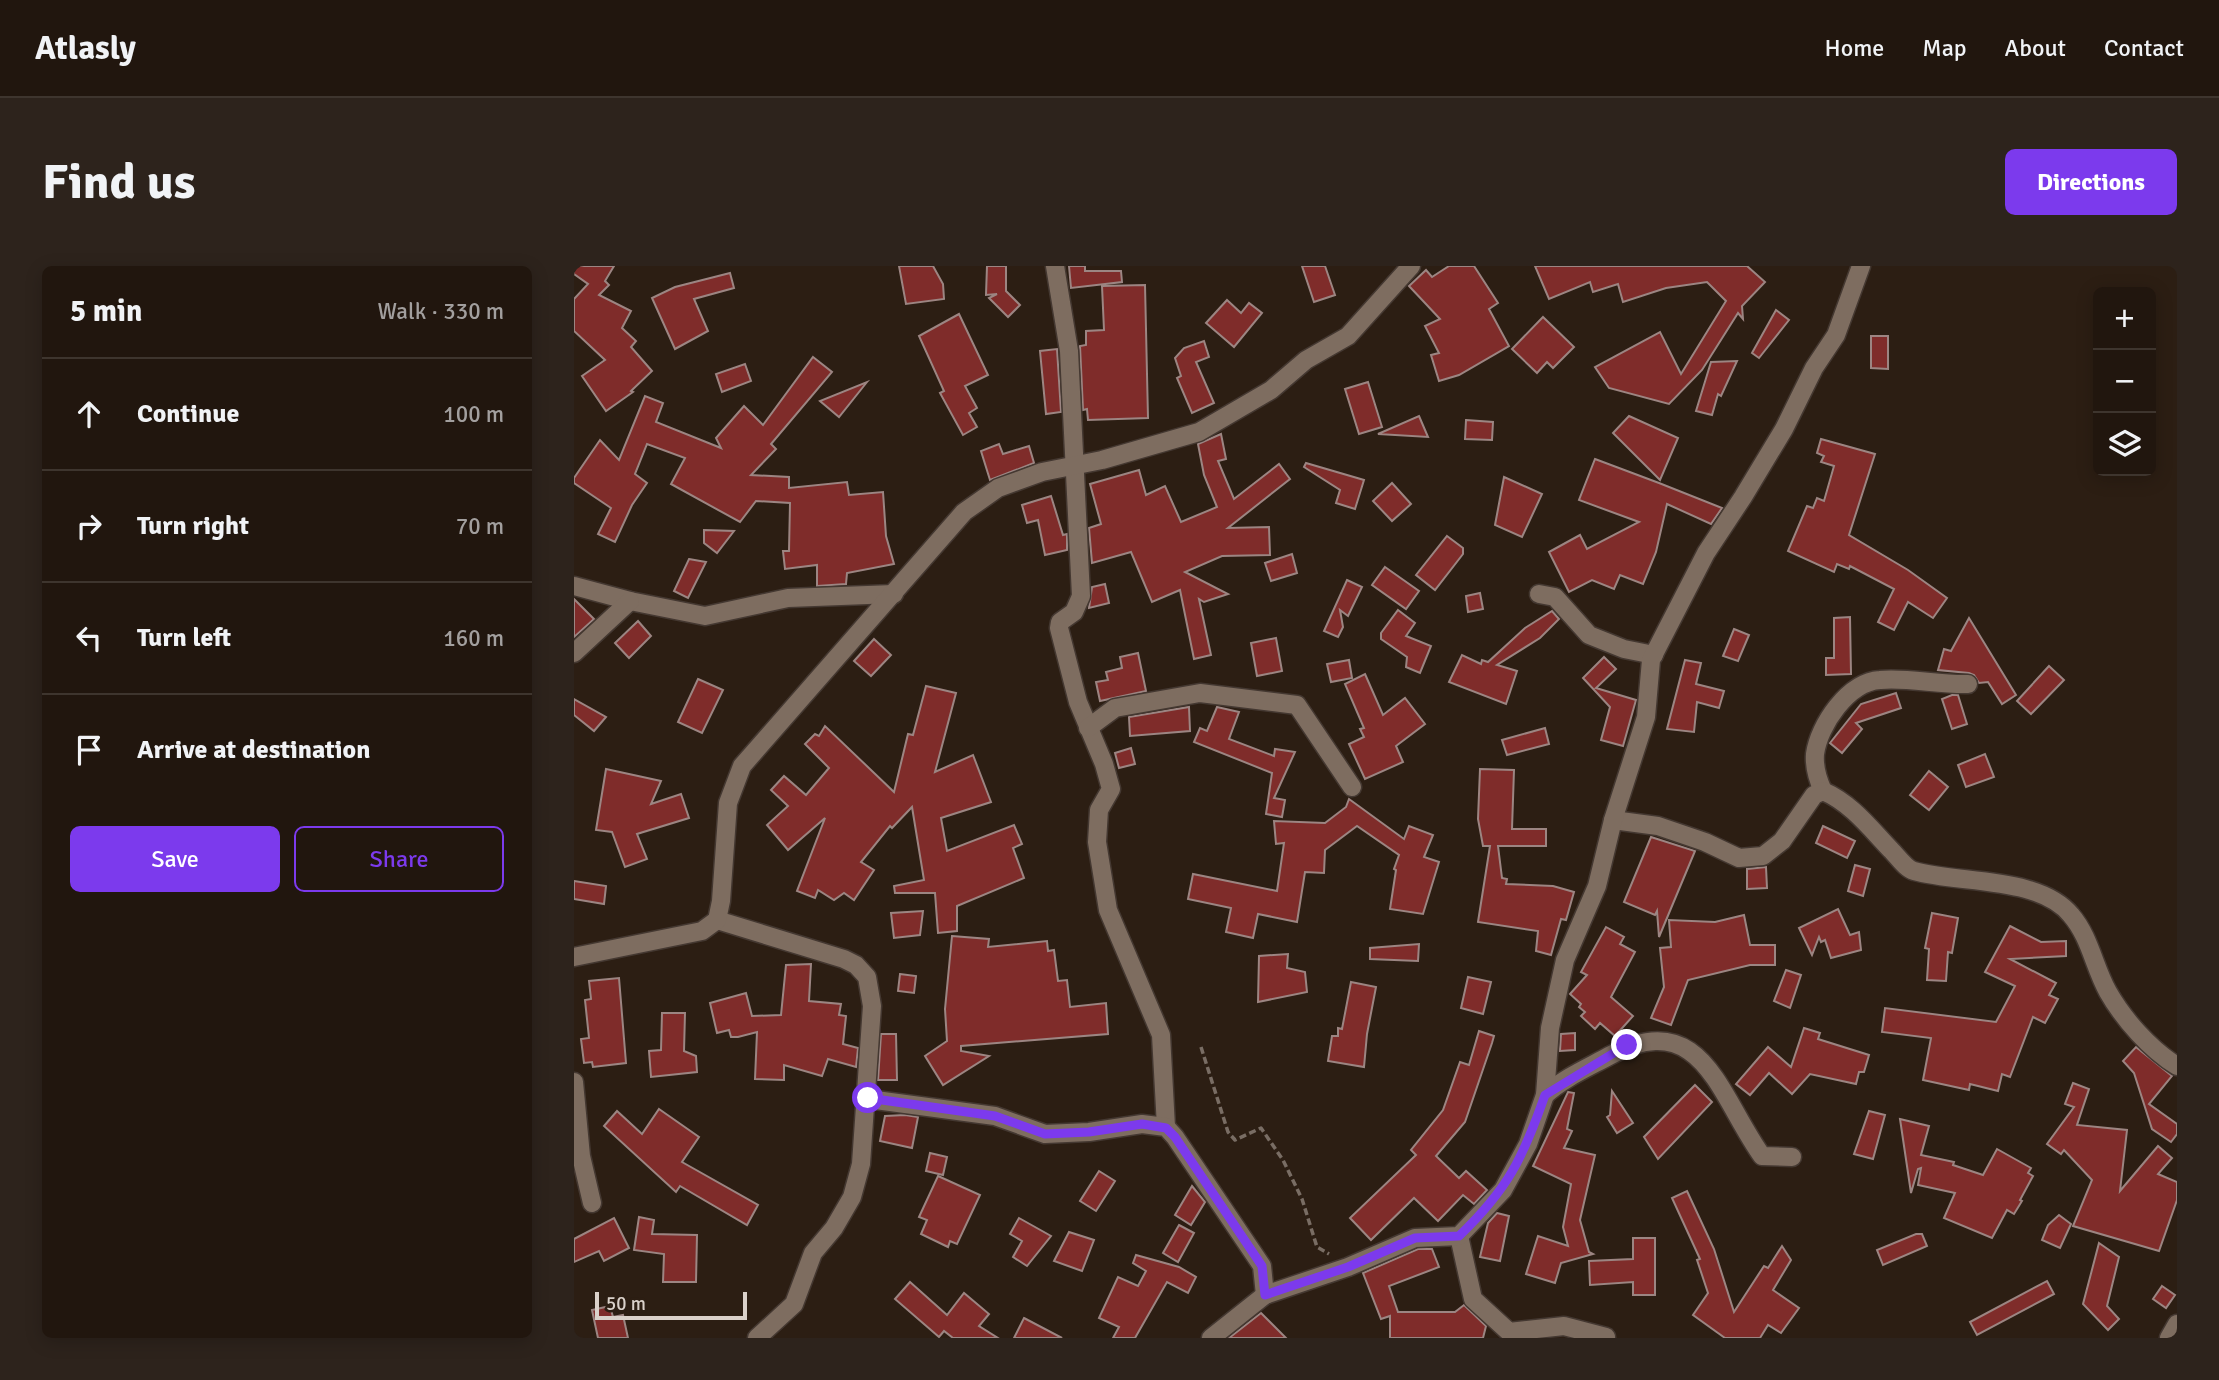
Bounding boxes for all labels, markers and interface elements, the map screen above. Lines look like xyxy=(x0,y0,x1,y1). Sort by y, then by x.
text: Atlasly xyxy=(35,28,136,69)
text: Home xyxy=(1824,33,1884,63)
text: Map xyxy=(1922,33,1967,63)
text: About xyxy=(2005,33,2066,63)
text: Contact xyxy=(2104,33,2184,63)
button: Directions xyxy=(2005,149,2177,215)
text: Find us xyxy=(42,152,195,212)
map controls xyxy=(2093,287,2156,476)
button: + xyxy=(2093,287,2156,350)
text: 5 min xyxy=(70,293,142,330)
text: Walk · 330 m xyxy=(378,297,504,326)
button: − xyxy=(2093,350,2156,413)
icon: ahead xyxy=(70,395,108,433)
text: Continue xyxy=(137,398,239,430)
text: 100 m xyxy=(443,400,504,429)
button: layers xyxy=(2093,413,2156,476)
icon: right xyxy=(70,507,108,545)
text: Turn right xyxy=(137,510,249,542)
text: 70 m xyxy=(456,512,504,541)
icon: left xyxy=(70,619,108,657)
text: Turn left xyxy=(137,622,231,654)
text: 160 m xyxy=(443,624,504,653)
icon: arrive xyxy=(70,731,108,769)
text: Arrive at destination xyxy=(137,734,370,766)
button: Save xyxy=(70,826,280,892)
button: Share xyxy=(294,826,504,892)
route end xyxy=(1611,1029,1642,1060)
route start xyxy=(852,1082,883,1113)
scale bar xyxy=(595,1289,747,1321)
text: 50 m xyxy=(606,1292,646,1316)

